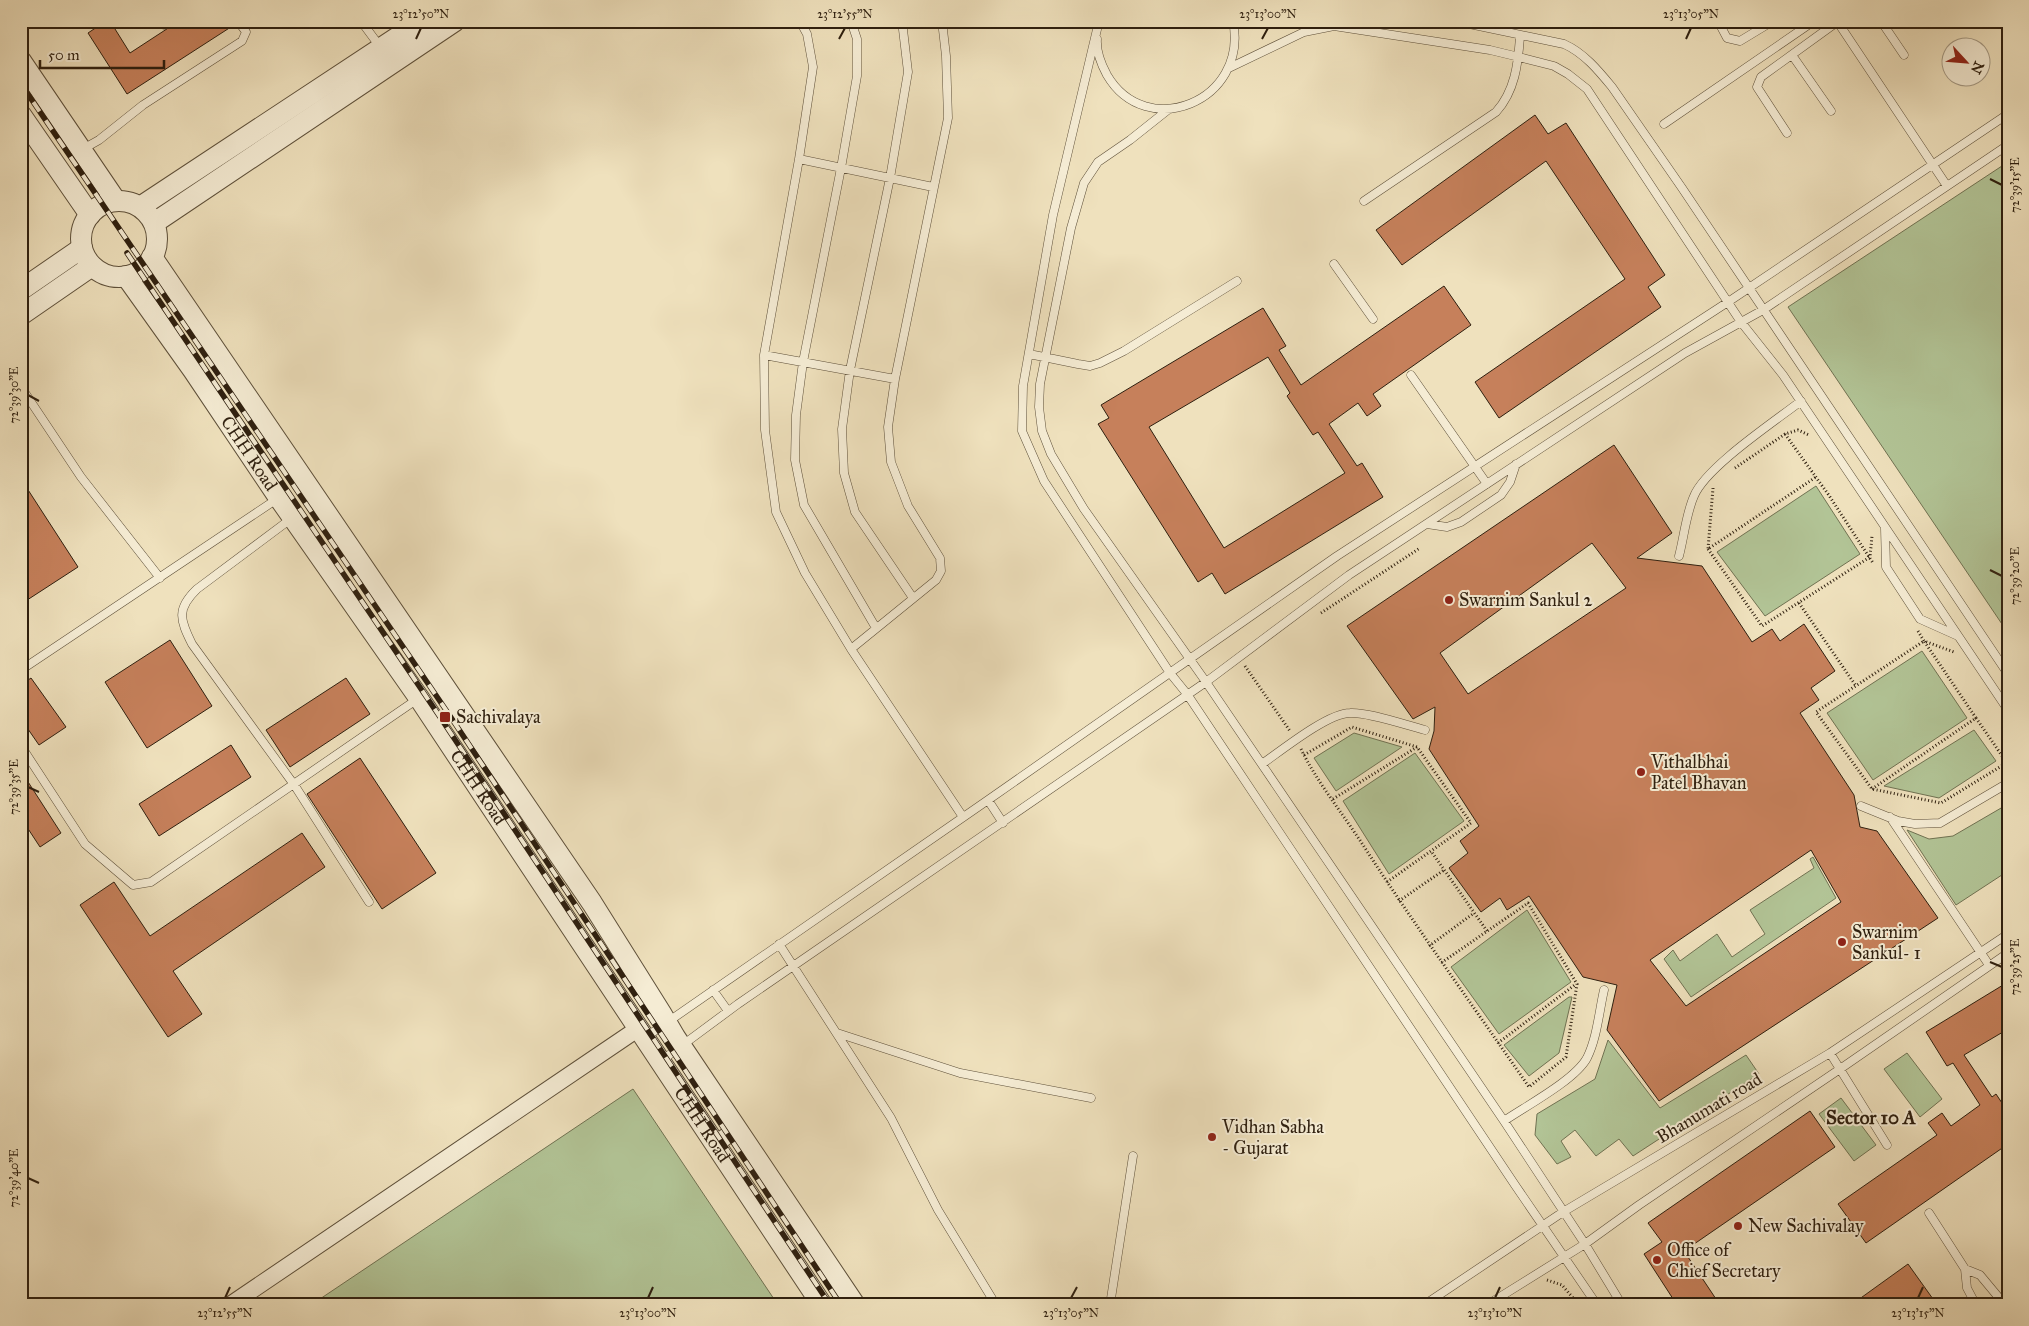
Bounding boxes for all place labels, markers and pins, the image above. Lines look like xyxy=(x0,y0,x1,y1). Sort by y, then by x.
place label: Swarnim Sankul 2 xyxy=(1459,589,1592,611)
marker: Swarnim Sankul 2 xyxy=(1443,594,1455,606)
place label: Sachivalaya xyxy=(456,706,541,728)
marker: Sachivalaya xyxy=(438,710,452,724)
place label: Vithalbhai Patel Bhavan xyxy=(1650,751,1747,794)
marker: Vithalbhai Patel Bhavan xyxy=(1635,766,1647,778)
place label: Swarnim Sankul- 1 xyxy=(1852,921,1921,964)
marker: Swarnim Sankul- 1 xyxy=(1836,936,1848,948)
place label: Vidhan Sabha - Gujarat xyxy=(1221,1116,1324,1159)
marker: Vidhan Sabha - Gujarat xyxy=(1206,1131,1218,1143)
place label: New Sachivalay xyxy=(1748,1215,1864,1237)
marker: New Sachivalay xyxy=(1732,1220,1744,1232)
place label: Office of Chief Secretary xyxy=(1667,1239,1781,1282)
marker: Office of Chief Secretary xyxy=(1651,1254,1663,1266)

